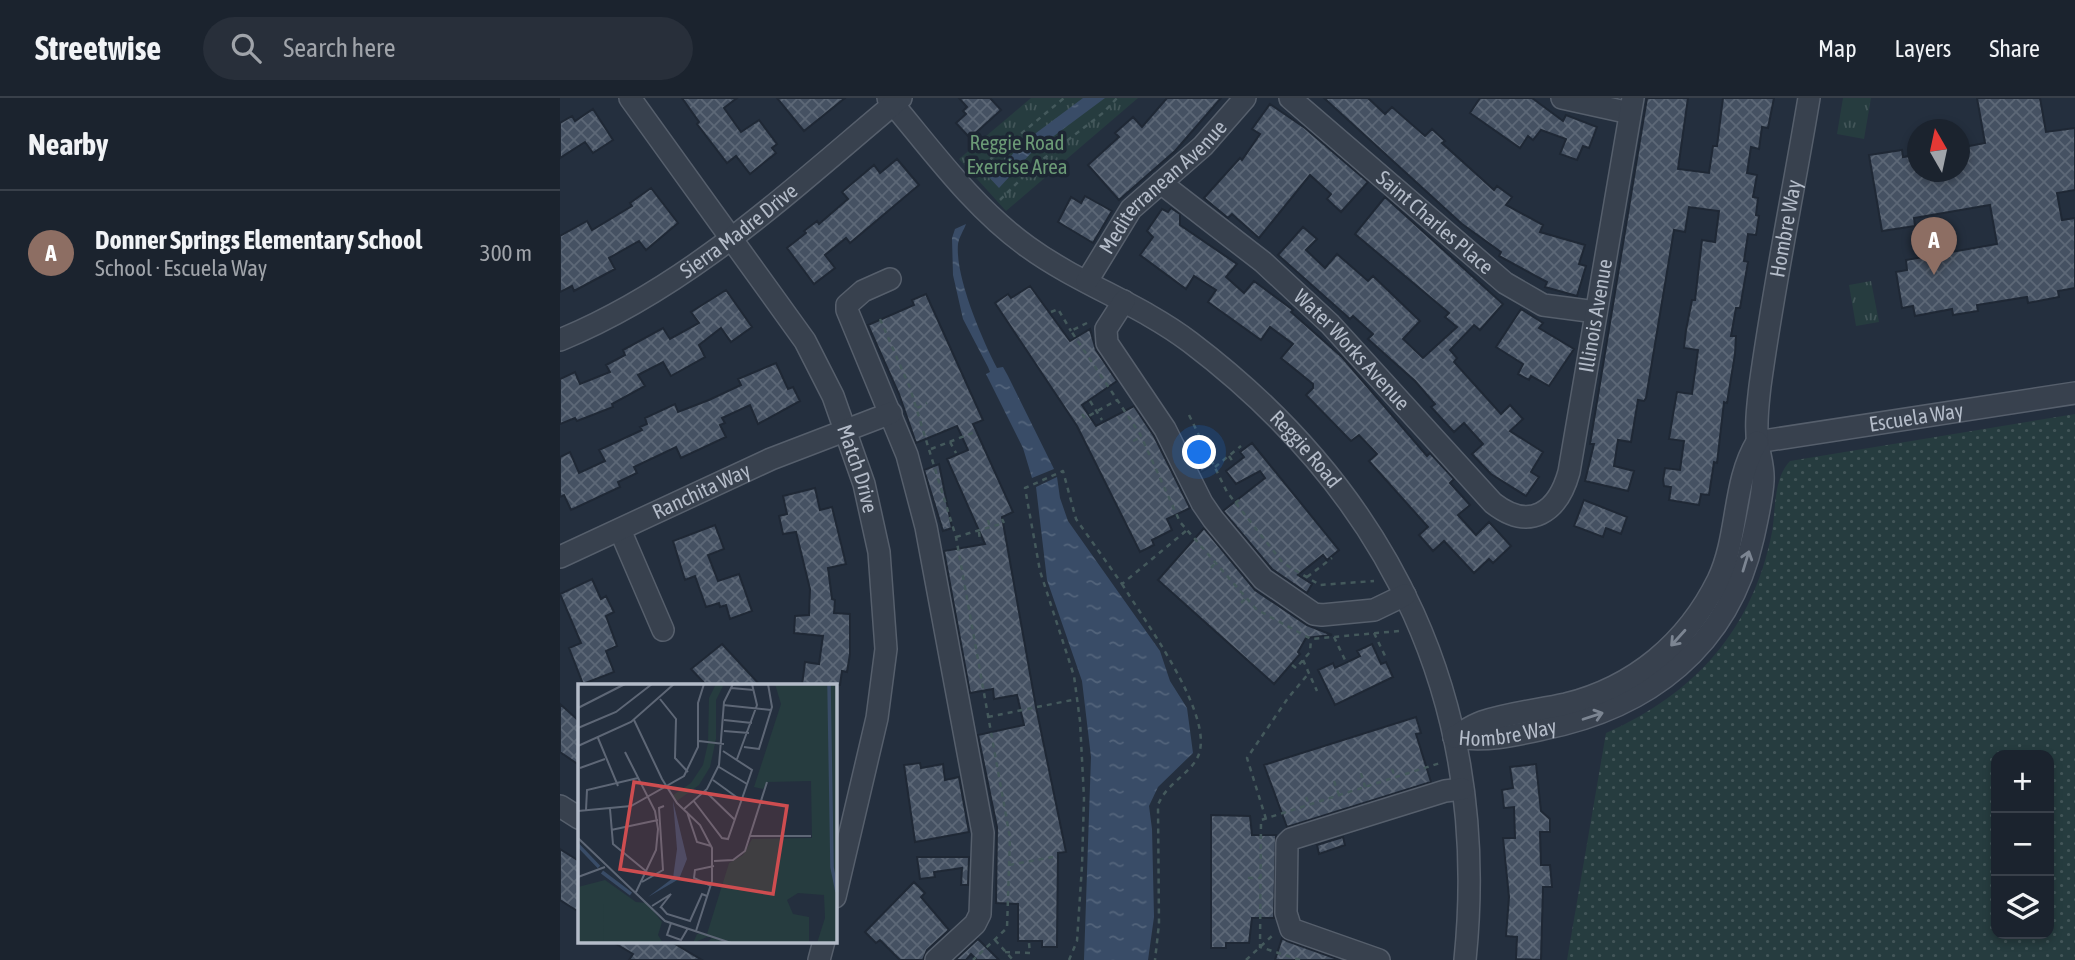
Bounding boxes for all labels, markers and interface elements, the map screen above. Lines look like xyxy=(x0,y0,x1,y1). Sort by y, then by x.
search box xyxy=(203,17,693,80)
text: Streetwise xyxy=(35,29,161,67)
icon: search xyxy=(227,29,265,67)
text: Search here xyxy=(283,33,396,63)
text: Map xyxy=(1818,35,1857,62)
text: Layers xyxy=(1895,35,1951,62)
text: Share xyxy=(1989,35,2040,62)
street label: Mediterranean Avenue xyxy=(1094,115,1231,258)
north arrow xyxy=(1907,119,1970,182)
text: Nearby xyxy=(28,127,108,161)
park label: Reggie Road Exercise Area xyxy=(966,130,1068,178)
street label: Saint Charles Place xyxy=(1372,165,1499,279)
street label: Hombre Way xyxy=(1764,177,1806,279)
street label: Sierra Madre Drive xyxy=(675,178,802,283)
pin: A xyxy=(1911,217,1957,275)
text: Donner Springs Elementary School xyxy=(95,225,422,255)
text: A xyxy=(45,240,57,266)
text: 300 m xyxy=(480,240,532,266)
text: School · Escuela Way xyxy=(95,255,267,281)
street label: Illinois Avenue xyxy=(1573,257,1616,374)
street label: Water Works Avenue xyxy=(1290,284,1415,414)
street label: Escuela Way xyxy=(1867,397,1965,436)
street label: Reggie Road xyxy=(1266,405,1347,492)
street label: Match Drive xyxy=(833,421,883,515)
your location xyxy=(1182,435,1216,469)
street label: Ranchita Way xyxy=(648,457,754,523)
one-way arrow xyxy=(1741,550,1754,572)
one-way arrow xyxy=(1670,629,1686,647)
inset map xyxy=(578,684,836,942)
one-way arrow xyxy=(1582,709,1604,722)
street label: Hombre Way xyxy=(1458,713,1559,750)
map controls xyxy=(1991,750,2054,939)
button: + xyxy=(1991,750,2054,813)
button: − xyxy=(1991,813,2054,876)
button: layers xyxy=(1991,876,2054,939)

